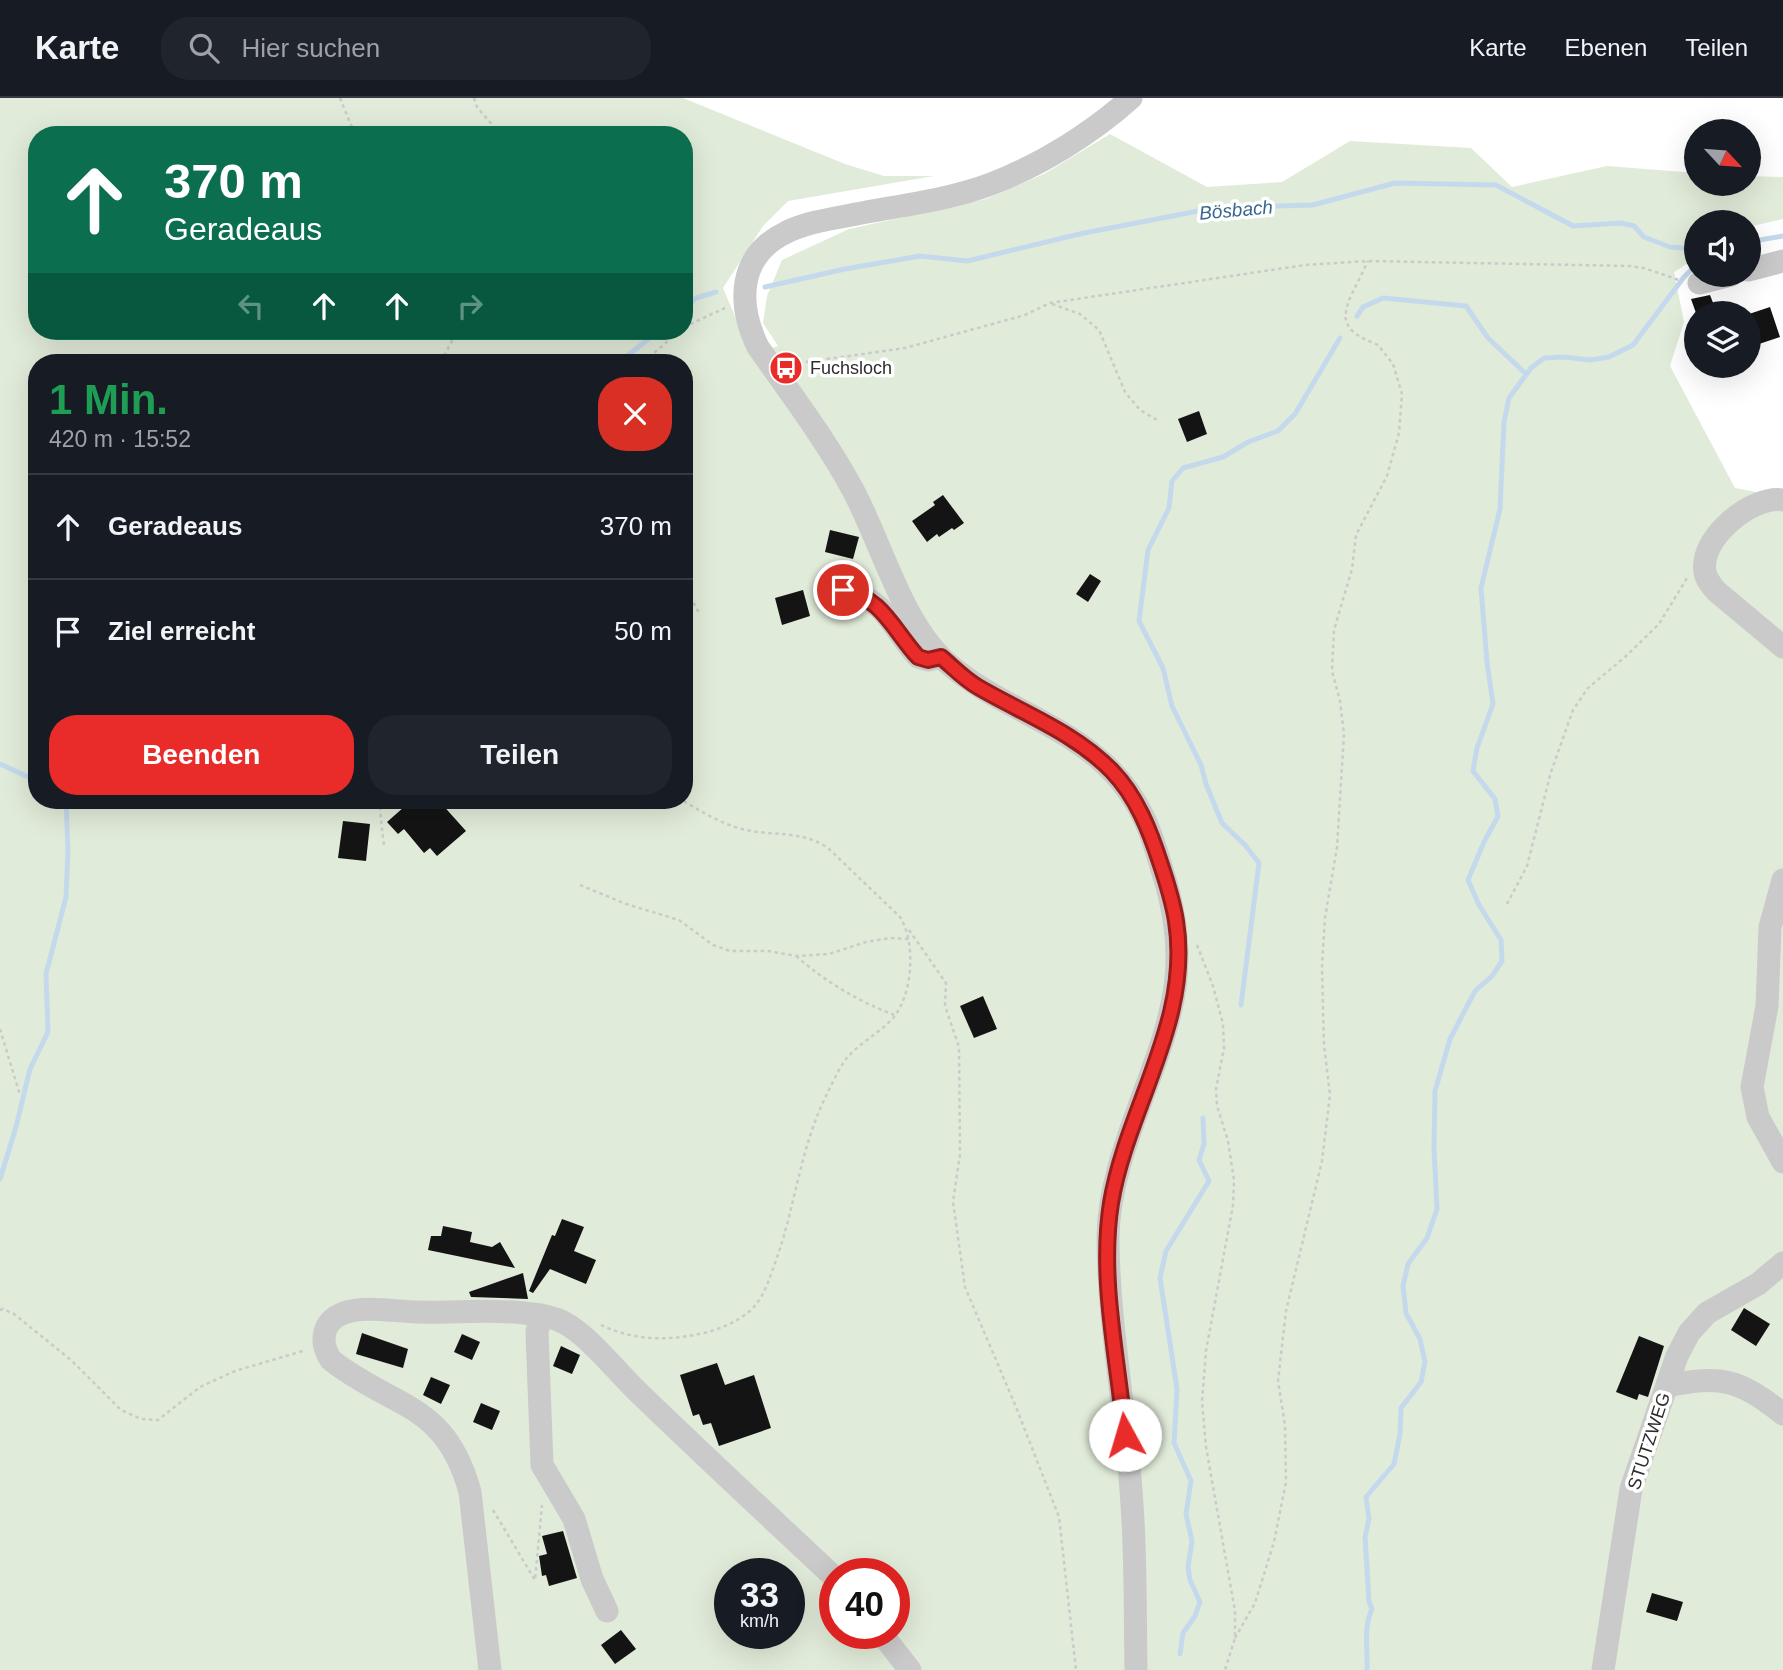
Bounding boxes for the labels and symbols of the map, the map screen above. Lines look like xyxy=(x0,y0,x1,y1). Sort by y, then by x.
north arrow xyxy=(1684,119,1760,196)
water label: Bösbach xyxy=(1198,196,1274,224)
bus stop icon: Fuchsloch xyxy=(767,349,805,387)
place label: Fuchsloch xyxy=(810,358,892,378)
pin xyxy=(813,560,873,620)
street label: STUTZWEG xyxy=(1624,1390,1674,1492)
position arrow xyxy=(1088,1398,1162,1472)
speed limit sign: 40 xyxy=(819,1558,910,1649)

